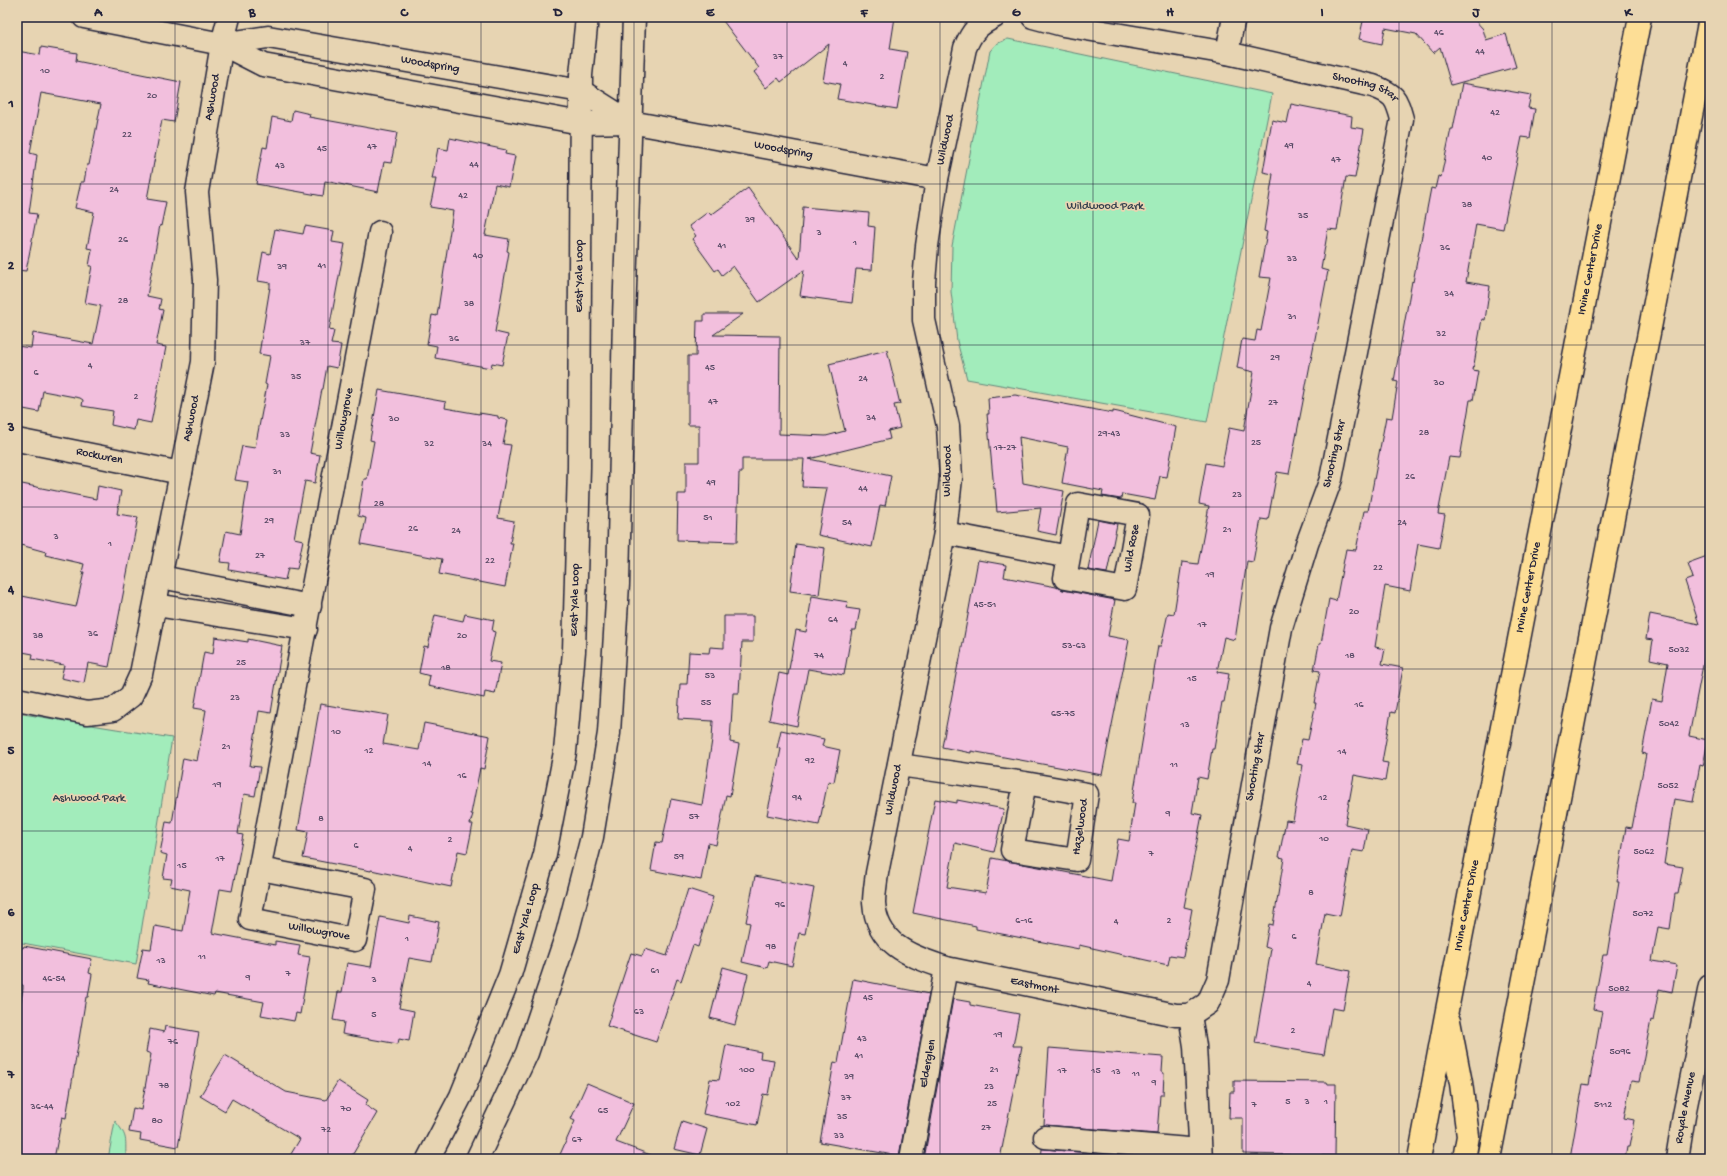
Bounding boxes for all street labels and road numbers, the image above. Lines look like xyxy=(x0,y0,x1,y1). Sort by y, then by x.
street label: Woodspring xyxy=(400,53,461,77)
street label: Shooting Star xyxy=(1331,70,1402,106)
street label: Ashwood xyxy=(202,72,224,122)
street label: Wildwood xyxy=(934,113,958,167)
street label: Woodspring xyxy=(753,138,814,163)
street label: Irvine Center Drive xyxy=(1575,222,1607,316)
street label: East Yale Loop xyxy=(573,239,587,313)
street label: Willowgrove xyxy=(332,386,357,451)
street label: Ashwood xyxy=(180,393,203,443)
street label: Shooting Star xyxy=(1320,417,1350,489)
street label: Wildwood xyxy=(941,444,955,497)
street label: Rockwren xyxy=(75,445,124,468)
street label: Wild Rose xyxy=(1121,522,1143,573)
street label: Irvine Center Drive xyxy=(1513,540,1545,634)
street label: East Yale Loop xyxy=(567,563,583,637)
street label: Shooting Star xyxy=(1243,730,1269,802)
street label: Wildwood xyxy=(882,763,906,816)
street label: Hazelwood xyxy=(1070,797,1092,856)
street label: Irvine Center Drive xyxy=(1452,858,1483,952)
street label: East Yale Loop xyxy=(509,882,543,956)
street label: Willowgrove xyxy=(287,920,352,944)
street label: Eastmont xyxy=(1009,974,1061,998)
street label: Elderglen xyxy=(917,1038,940,1089)
street label: Royale Avenue xyxy=(1673,1070,1700,1145)

